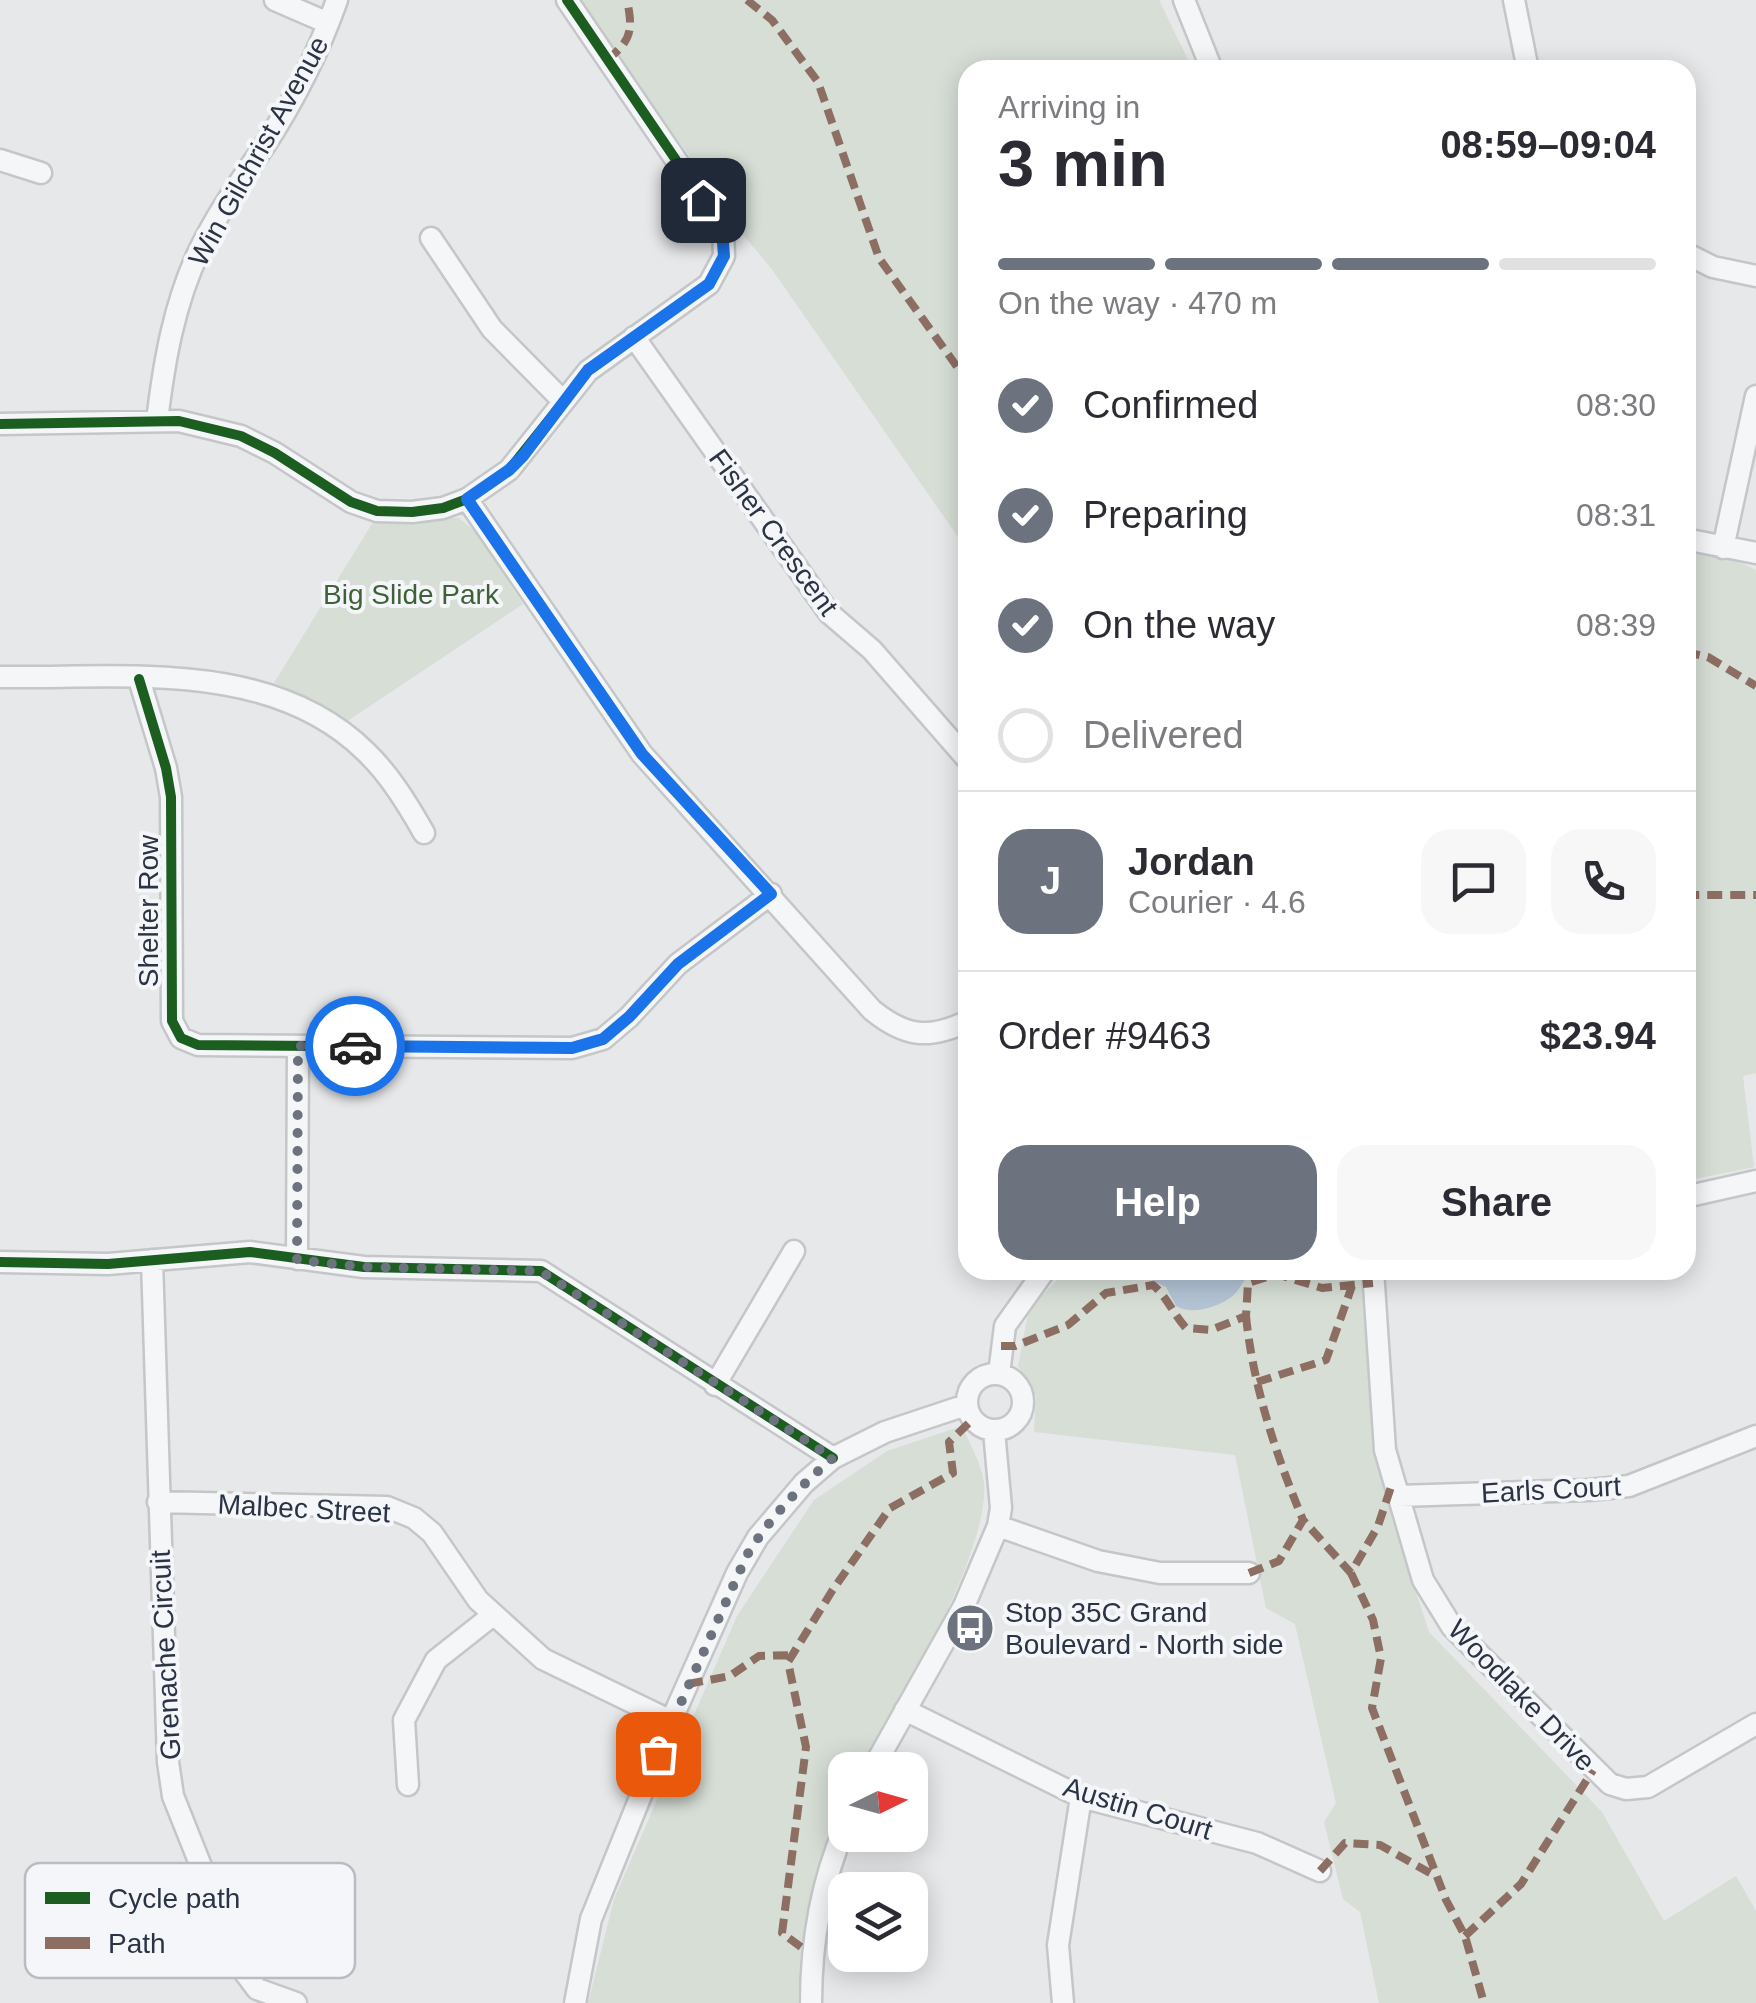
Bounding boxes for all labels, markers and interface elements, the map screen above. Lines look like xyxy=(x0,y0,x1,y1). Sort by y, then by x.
street label: Win Gilchrist Avenue xyxy=(182,31,334,272)
text: Arriving in xyxy=(998,89,1140,125)
text: 08:59–09:04 xyxy=(1440,124,1656,166)
text: 3 min xyxy=(998,127,1168,200)
pin xyxy=(661,158,746,243)
icon: home xyxy=(676,173,731,228)
text: On the way · 470 m xyxy=(998,285,1277,321)
icon: check xyxy=(998,378,1053,433)
text: Confirmed xyxy=(1083,384,1258,426)
text: 08:30 xyxy=(1576,387,1656,423)
street label: Fisher Crescent xyxy=(703,443,844,622)
icon: check xyxy=(998,488,1053,543)
text: Preparing xyxy=(1083,494,1248,536)
text: 08:31 xyxy=(1576,497,1656,533)
park label: Big Slide Park xyxy=(323,579,500,610)
icon: check xyxy=(998,598,1053,653)
text: On the way xyxy=(1083,604,1275,646)
text: 08:39 xyxy=(1576,607,1656,643)
text: Delivered xyxy=(1083,714,1244,756)
button: chat xyxy=(1421,829,1526,934)
button: phone xyxy=(1551,829,1656,934)
street label: Shelter Row xyxy=(133,834,164,987)
text: Jordan xyxy=(1128,841,1255,883)
text: J xyxy=(1040,860,1061,902)
text: Courier · 4.6 xyxy=(1128,884,1306,920)
courier xyxy=(305,996,405,1096)
text: Order #9463 xyxy=(998,1015,1211,1057)
text: $23.94 xyxy=(1540,1015,1656,1057)
icon: car xyxy=(328,1019,383,1074)
button: Help xyxy=(998,1145,1317,1260)
button: Share xyxy=(1337,1145,1656,1260)
street label: Earls Court xyxy=(1480,1470,1622,1509)
street label: Malbec Street xyxy=(217,1489,391,1529)
street label: Grenache Circuit xyxy=(145,1549,186,1761)
place label: Stop 35C Grand Boulevard - North side xyxy=(1005,1597,1284,1660)
bus stop icon: Stop 35C Grand Boulevard - North side xyxy=(944,1602,996,1654)
street label: Woodlake Drive xyxy=(1442,1614,1601,1777)
pin xyxy=(616,1712,701,1797)
icon: bag xyxy=(631,1727,686,1782)
north arrow xyxy=(828,1752,928,1852)
map controls xyxy=(828,1752,928,1972)
street label: Austin Court xyxy=(1060,1771,1216,1846)
legend xyxy=(25,1863,355,1978)
button: layers xyxy=(828,1872,928,1972)
text: Cycle path xyxy=(108,1883,240,1914)
text: Path xyxy=(108,1928,166,1959)

